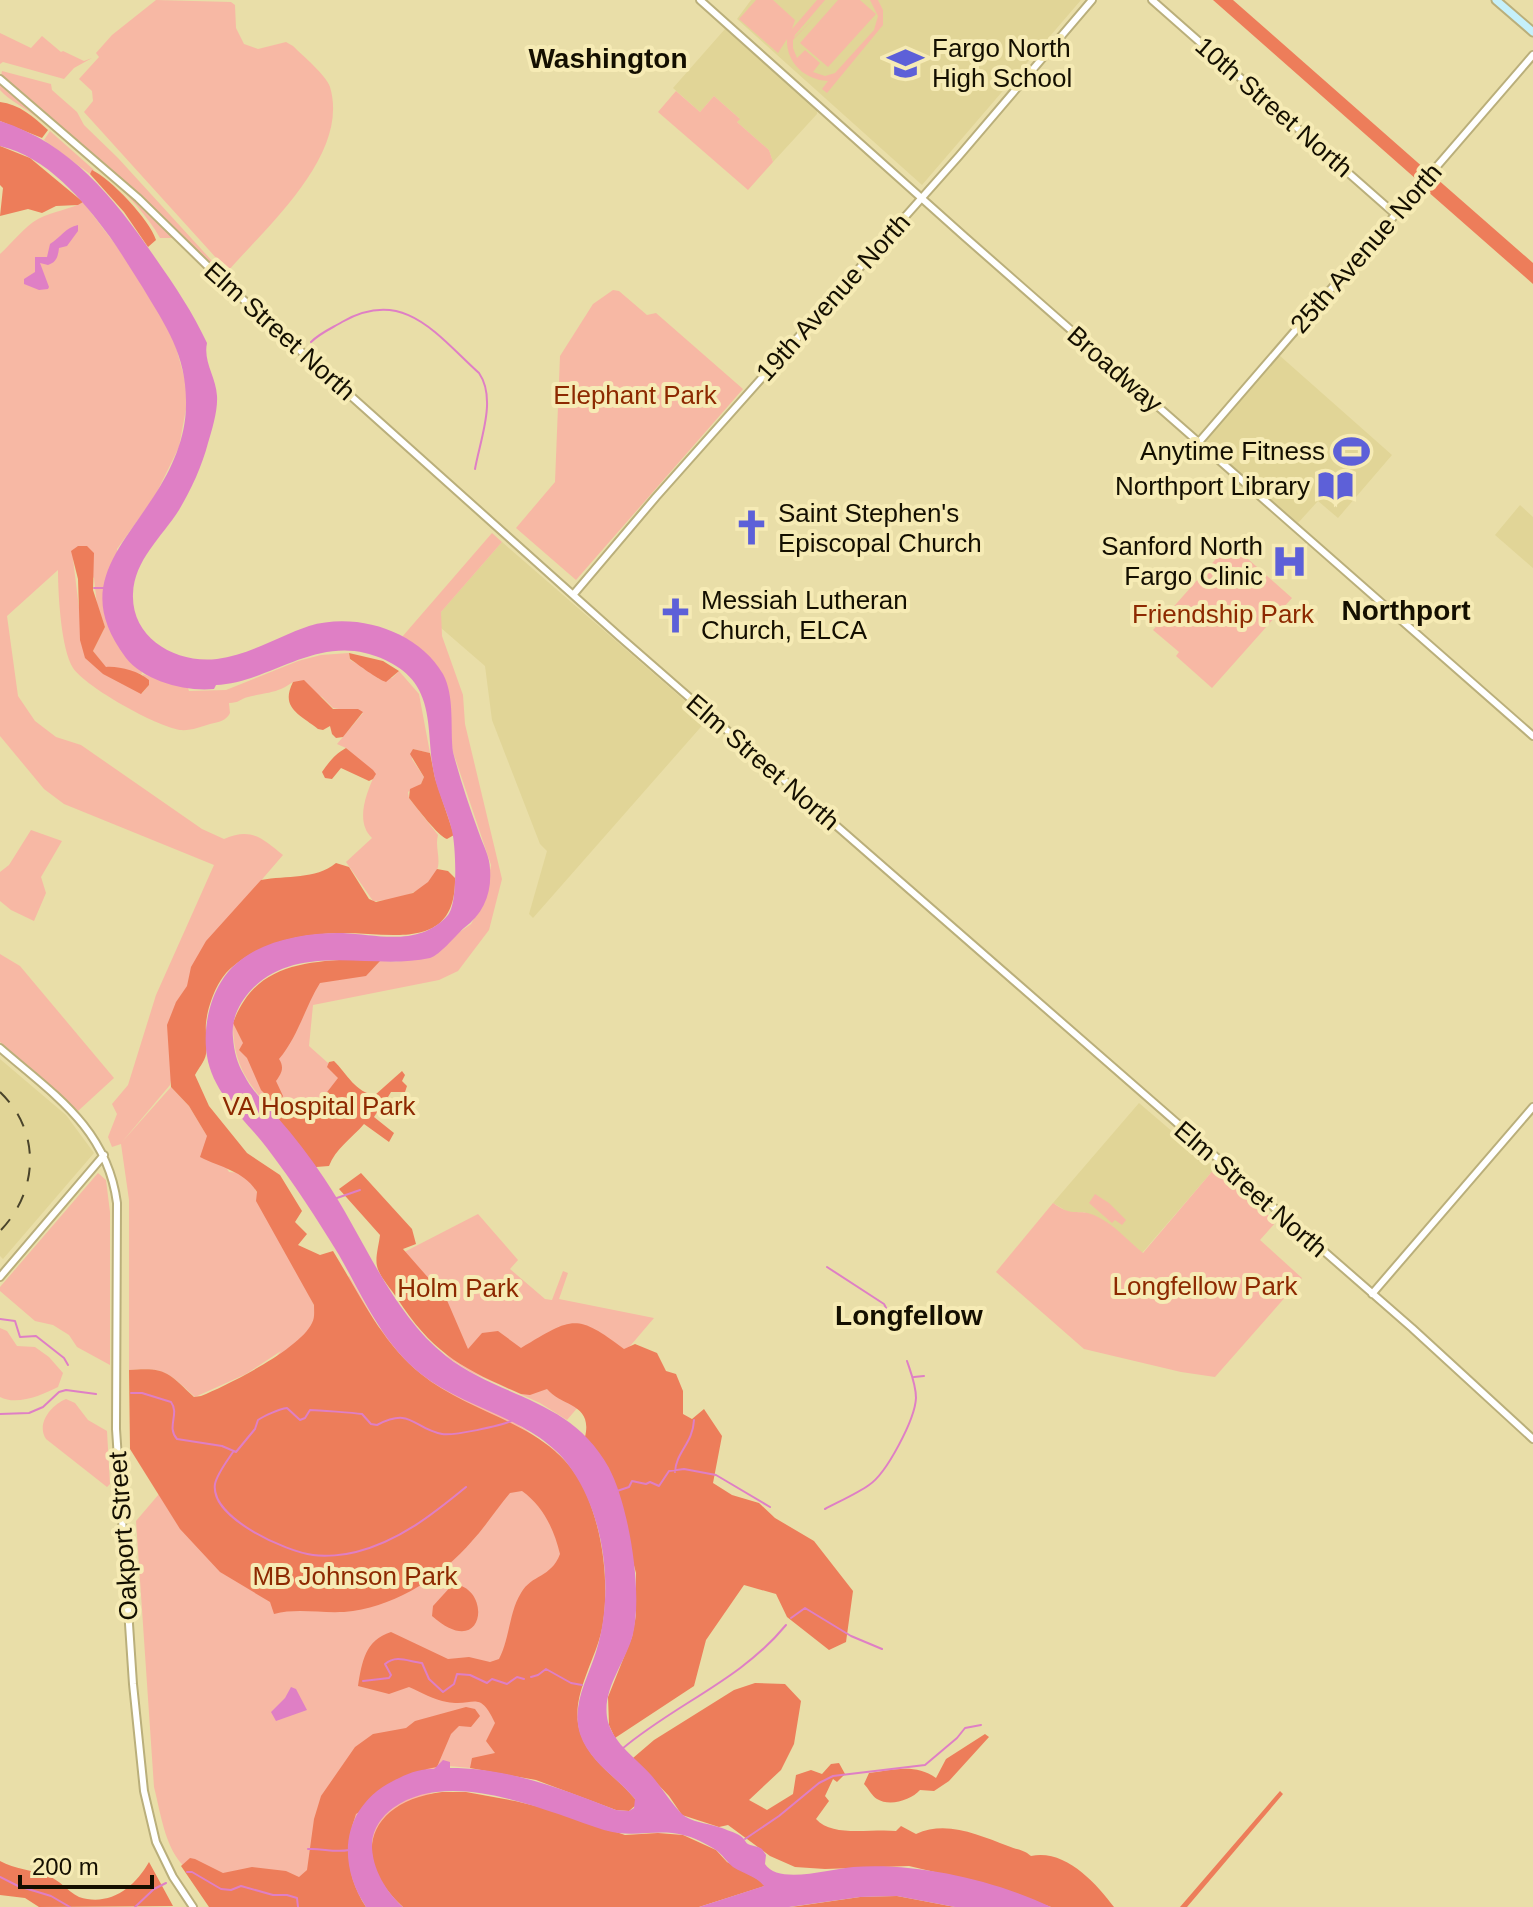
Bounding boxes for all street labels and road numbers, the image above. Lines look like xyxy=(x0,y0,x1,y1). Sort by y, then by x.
street label: 10th Street North xyxy=(1189,31,1359,183)
street label: 25th Avenue North xyxy=(1284,157,1448,339)
street label: 19th Avenue North xyxy=(750,207,916,387)
street label: Elm Street North xyxy=(199,256,361,406)
street label: Broadway xyxy=(1062,320,1168,418)
street label: Elm Street North xyxy=(681,688,845,836)
street label: Elm Street North xyxy=(1169,1115,1333,1263)
street label: Oakport Street xyxy=(102,1450,144,1621)

